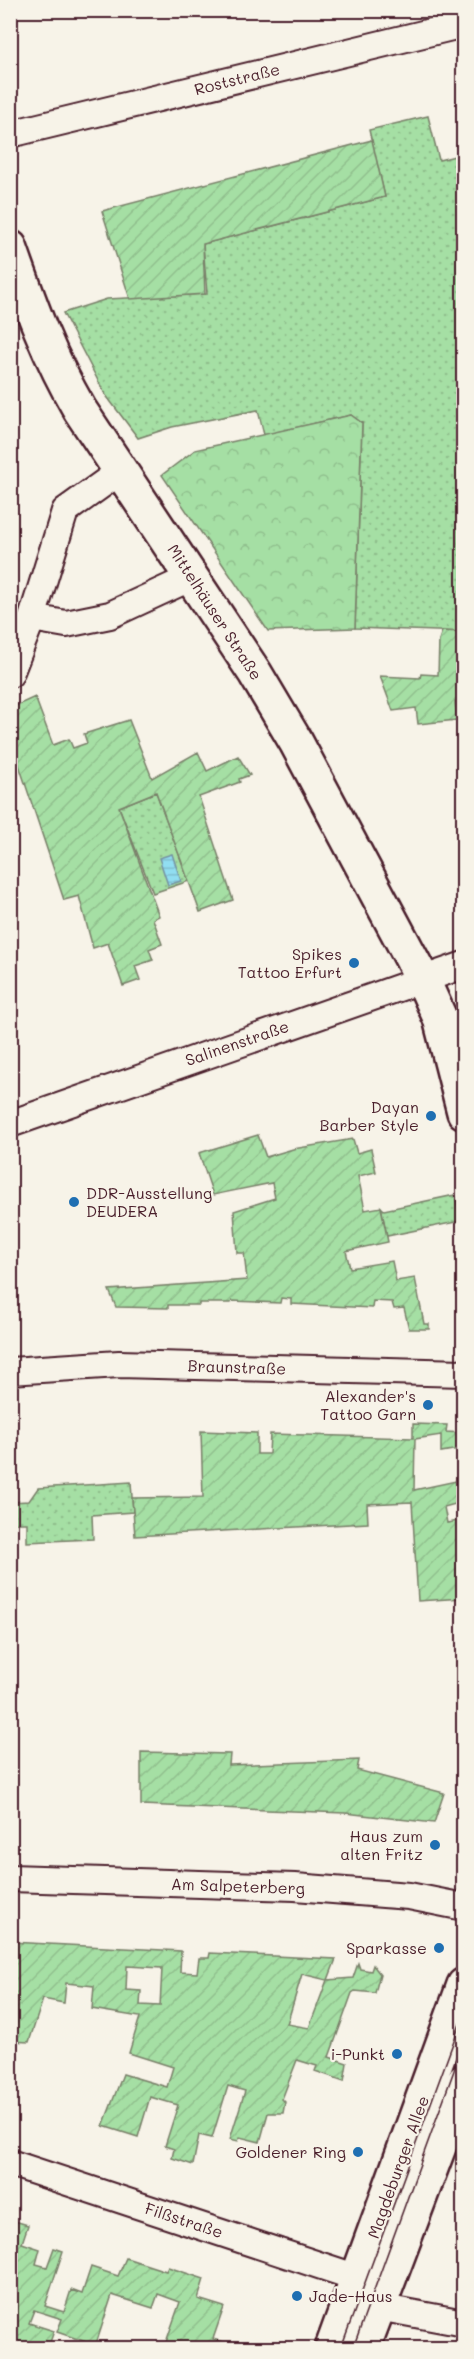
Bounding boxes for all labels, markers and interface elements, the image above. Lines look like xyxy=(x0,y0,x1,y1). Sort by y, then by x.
street label: Roststraße xyxy=(192,58,282,99)
street label: Mittelhäuser Straße xyxy=(163,540,267,684)
place label: Spikes Tattoo Erfurt xyxy=(238,943,342,982)
marker: Spikes Tattoo Erfurt xyxy=(347,956,361,970)
street label: Salinenstraße xyxy=(182,1015,291,1070)
place label: Dayan Barber Style xyxy=(319,1096,419,1135)
marker: Dayan Barber Style xyxy=(424,1109,438,1123)
place label: DDR-Ausstellung DEUDERA xyxy=(86,1182,212,1221)
marker: DDR-Ausstellung DEUDERA xyxy=(67,1195,81,1209)
street label: Braunstraße xyxy=(187,1354,287,1379)
place label: Alexander's Tattoo Garn xyxy=(320,1385,416,1424)
marker: Alexander's Tattoo Garn xyxy=(421,1398,435,1412)
place label: Haus zum alten Fritz xyxy=(340,1825,423,1864)
marker: Haus zum alten Fritz xyxy=(428,1838,442,1852)
street label: Am Salpeterberg xyxy=(171,1873,305,1898)
place label: Sparkasse xyxy=(346,1937,427,1958)
marker: Sparkasse xyxy=(432,1941,446,1955)
place label: i-Punkt xyxy=(330,2043,385,2064)
marker: i-Punkt xyxy=(390,2047,404,2061)
street label: Magdeburger Allee xyxy=(362,2093,433,2241)
place label: Goldener Ring xyxy=(235,2141,346,2162)
marker: Goldener Ring xyxy=(351,2145,365,2159)
street label: Filßstraße xyxy=(142,2197,226,2242)
place label: Jade-Haus xyxy=(309,2285,392,2306)
marker: Jade-Haus xyxy=(290,2289,304,2303)

